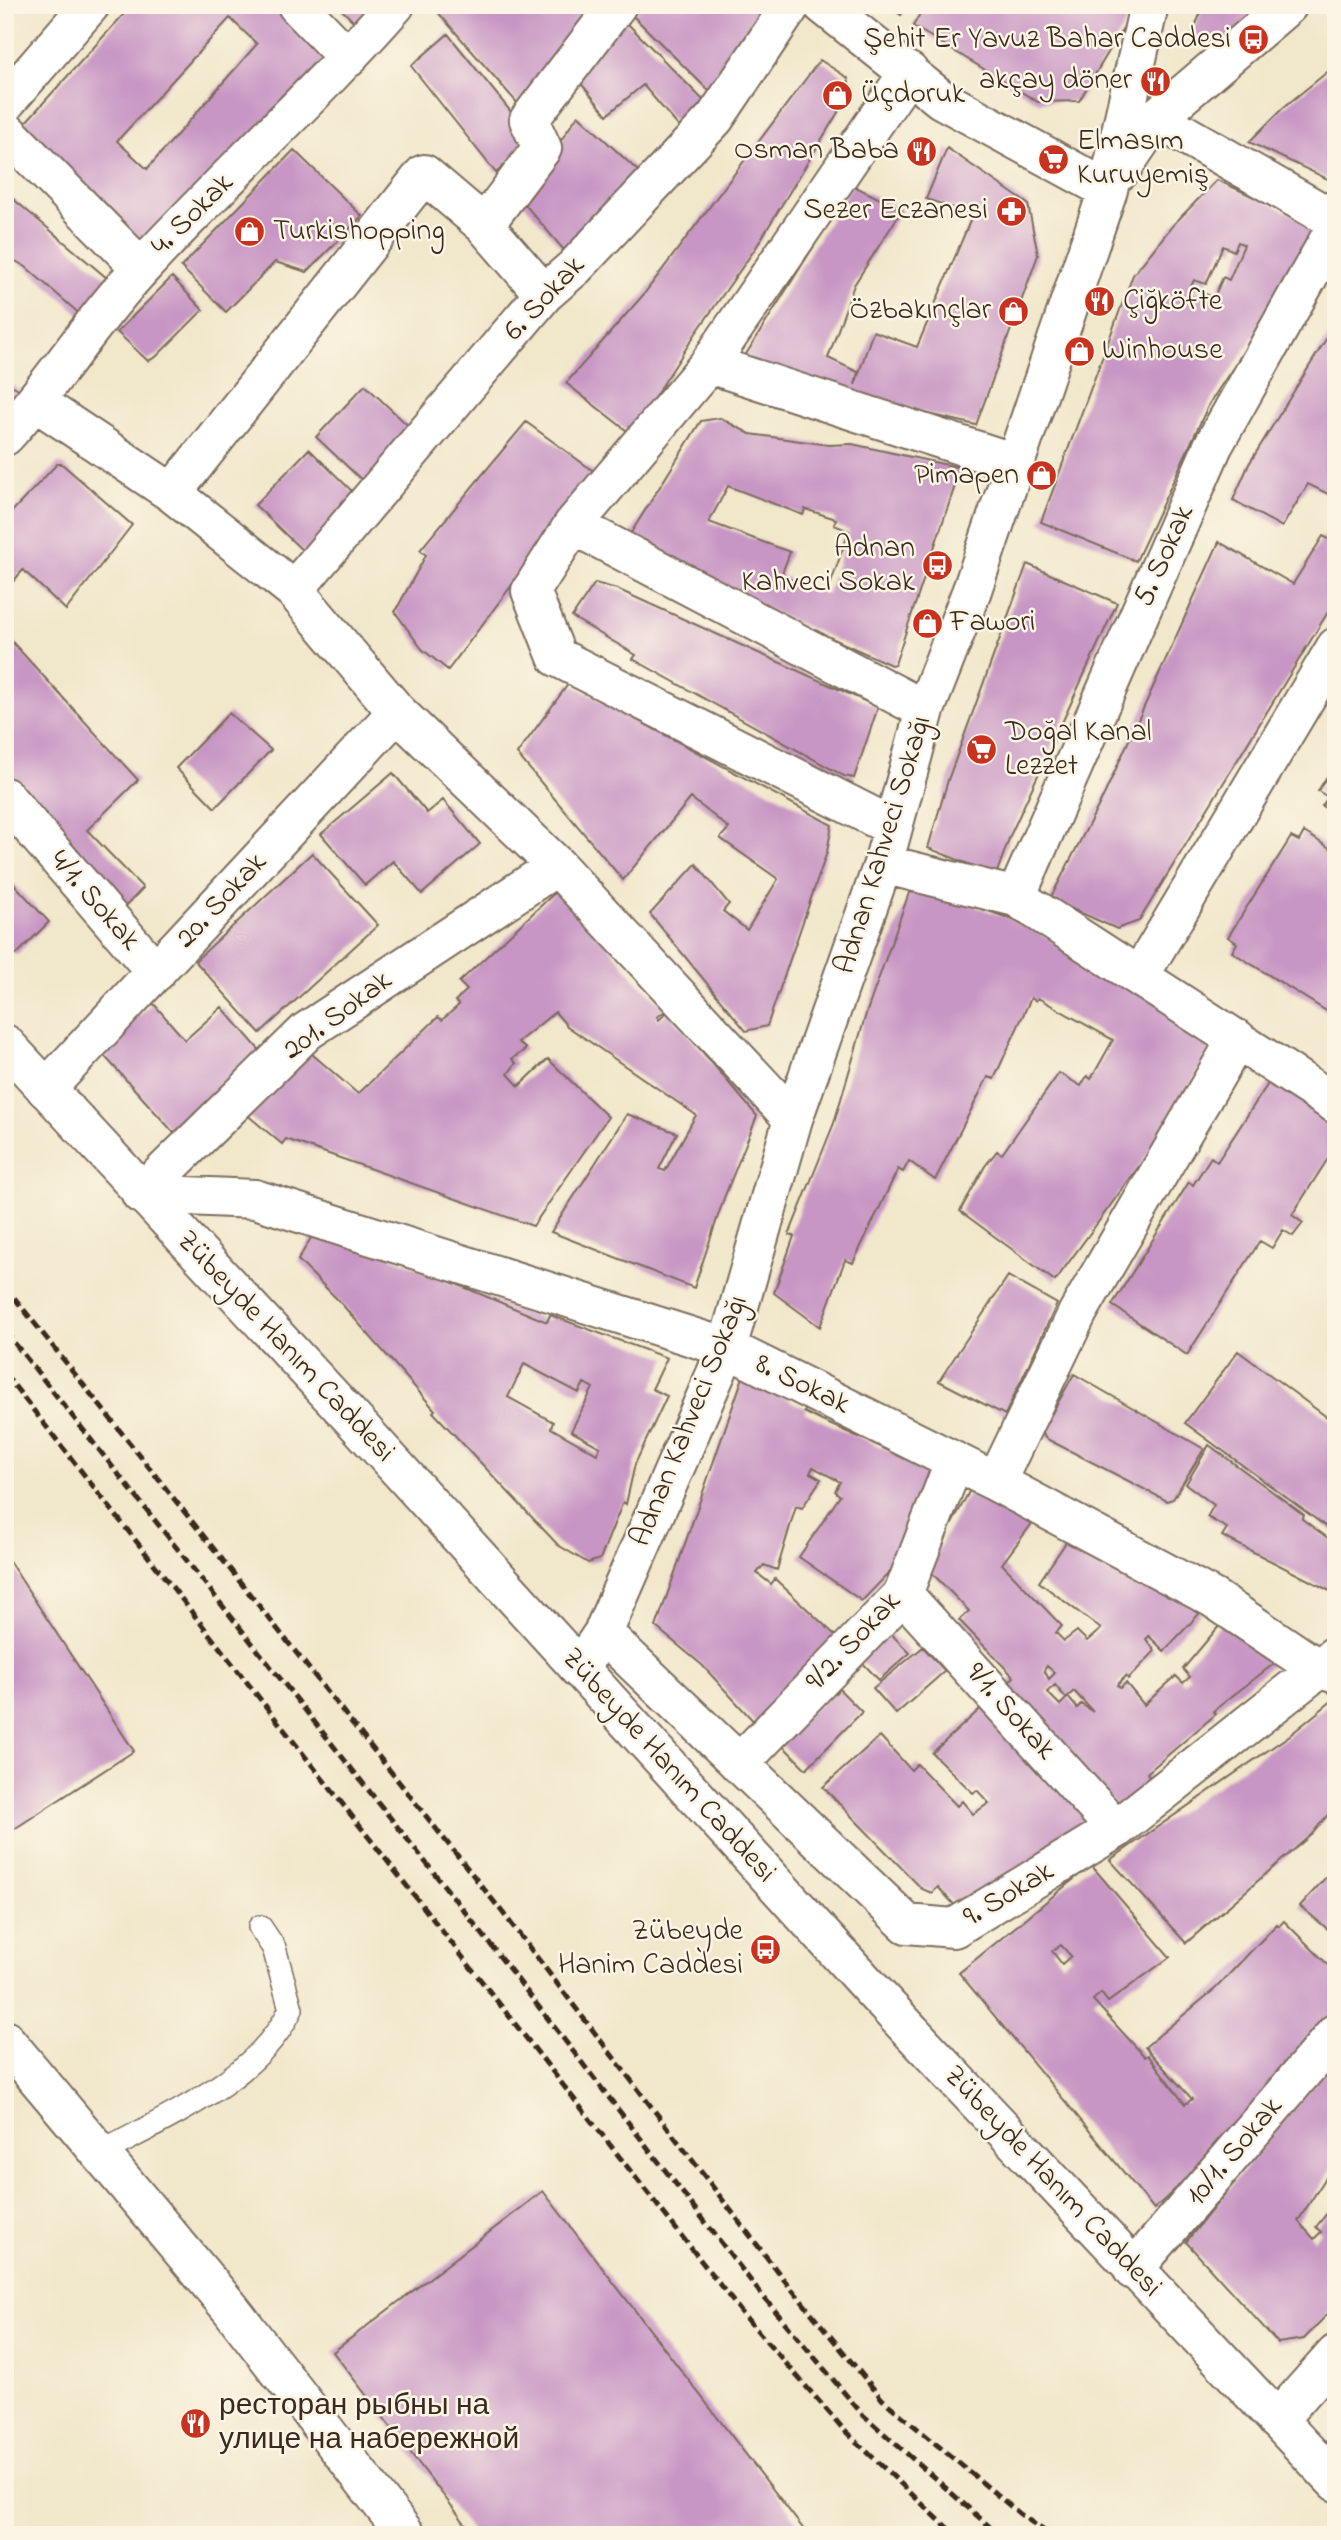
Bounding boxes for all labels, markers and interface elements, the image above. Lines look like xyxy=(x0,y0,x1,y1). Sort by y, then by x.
place label: Şehit Er Yavuz Bahar Caddesi xyxy=(863,18,1231,62)
bus stop icon: Şehit Er Yavuz Bahar Caddesi xyxy=(1237,23,1271,57)
place label: akçay döner xyxy=(979,59,1133,103)
restaurant icon: akçay döner xyxy=(1138,64,1172,98)
place label: Üçdoruk xyxy=(861,73,966,117)
shop icon: Üçdoruk xyxy=(821,78,855,112)
place label: Elmasım Kuruyemiş xyxy=(1077,120,1209,198)
place label: Osman Baba xyxy=(734,129,899,173)
restaurant icon: Osman Baba xyxy=(905,134,939,168)
supermarket icon: Elmasım Kuruyemiş xyxy=(1037,142,1071,176)
street label: 4. Sokak xyxy=(141,163,245,267)
place label: Sezer Eczanesi xyxy=(803,189,988,233)
pharmacy icon: Sezer Eczanesi xyxy=(994,194,1028,228)
place label: Turkishopping xyxy=(273,210,445,254)
shop icon: Turkishopping xyxy=(233,215,267,249)
street label: 6. Sokak xyxy=(494,246,597,352)
place label: Çiğköfte xyxy=(1123,280,1223,324)
restaurant icon: Çiğköfte xyxy=(1083,285,1117,319)
place label: Özbakınçlar xyxy=(849,289,992,333)
shop icon: Özbakınçlar xyxy=(997,294,1031,328)
place label: Winhouse xyxy=(1102,329,1223,373)
shop icon: Winhouse xyxy=(1062,334,1096,368)
place label: Pimapen xyxy=(914,454,1019,498)
shop icon: Pimapen xyxy=(1025,459,1059,493)
street label: 5. Sokak xyxy=(1123,497,1207,614)
place label: Adnan Kahveci Sokak xyxy=(741,527,916,605)
bus stop icon: Adnan Kahveci Sokak xyxy=(921,549,955,583)
place label: Fawori xyxy=(949,601,1035,645)
shop icon: Fawori xyxy=(910,606,944,640)
street label: Adnan Kahveci Sokağı xyxy=(824,710,944,980)
place label: Doğal Kanal Lezzet xyxy=(1004,711,1152,789)
supermarket icon: Doğal Kanal Lezzet xyxy=(965,733,999,767)
street label: 4/1. Sokak xyxy=(38,841,151,962)
street label: 20. Sokak xyxy=(166,842,279,959)
street label: 201. Sokak xyxy=(274,960,403,1072)
street label: Zübeyde Hanım Caddesi xyxy=(165,1221,405,1473)
street label: Adnan Kahveci Sokağı xyxy=(619,1289,761,1553)
street label: 8. Sokak xyxy=(747,1343,858,1427)
street label: 9/2. Sokak xyxy=(796,1581,913,1702)
street label: Zübeyde Hanım Caddesi xyxy=(550,1638,786,1894)
street label: 9/1. Sokak xyxy=(954,1653,1066,1771)
street label: 9. Sokak xyxy=(955,1850,1064,1939)
place label: Zübeyde Hanim Caddesi xyxy=(558,1910,744,1988)
bus stop icon: Zübeyde Hanim Caddesi xyxy=(749,1932,783,1966)
street label: Zübeyde Hanım Caddesi xyxy=(932,2056,1172,2308)
street label: 10/1. Sokak xyxy=(1176,2087,1295,2216)
place label: ресторан рыбны на улице на набережной xyxy=(219,2385,519,2463)
restaurant icon: ресторан рыбны на улице на набережной xyxy=(179,2407,213,2441)

